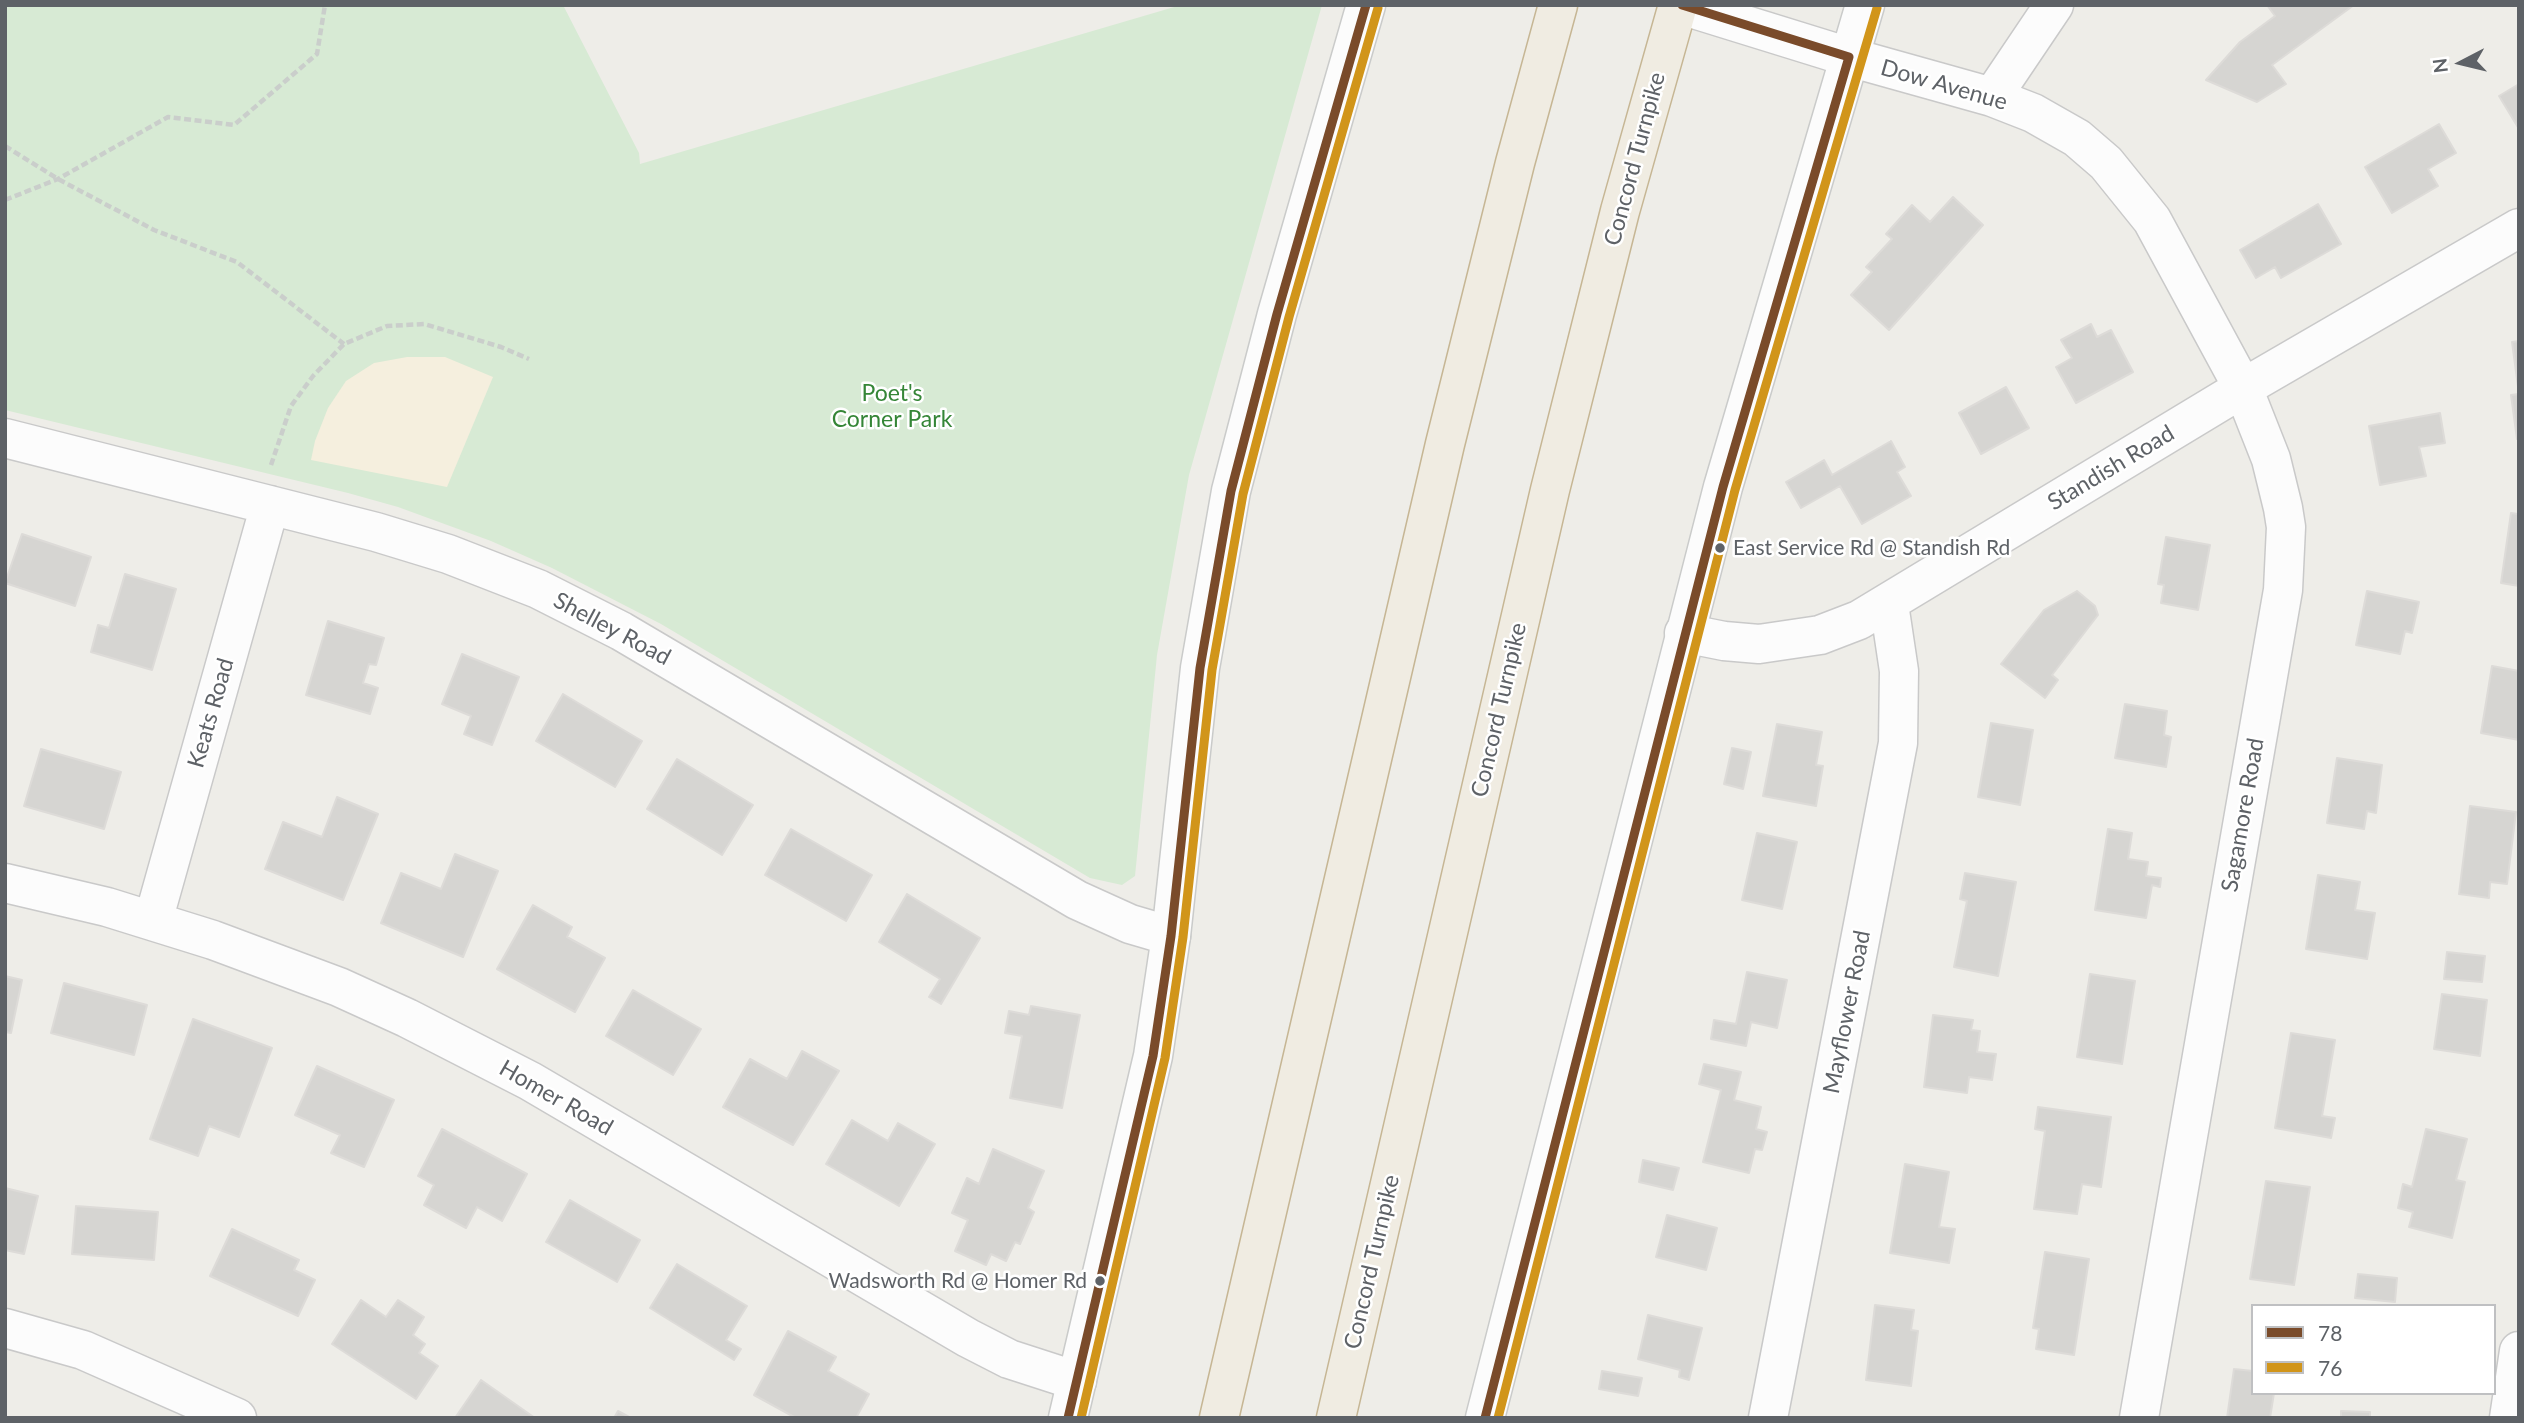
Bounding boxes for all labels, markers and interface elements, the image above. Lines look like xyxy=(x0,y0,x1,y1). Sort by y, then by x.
north arrow xyxy=(2426,28,2496,98)
street label: Dow Avenue xyxy=(1878,54,2010,116)
text: N xyxy=(2427,57,2452,74)
street label: Concord Turnpike xyxy=(1599,69,1671,249)
park label: Poet's Corner Park xyxy=(832,380,952,434)
street label: Standish Road xyxy=(2043,419,2179,517)
place label: East Service Rd @ Standish Rd xyxy=(1733,535,2010,561)
marker: East Service Rd @ Standish Rd xyxy=(1713,541,1727,555)
street label: Shelley Road xyxy=(549,587,675,671)
street label: Concord Turnpike xyxy=(1465,620,1533,800)
street label: Keats Road xyxy=(182,655,240,771)
street label: Sagamore Road xyxy=(2216,736,2270,894)
street label: Mayflower Road xyxy=(1818,928,1876,1096)
street label: Homer Road xyxy=(494,1054,618,1142)
street label: Concord Turnpike xyxy=(1338,1172,1406,1352)
place label: Wadsworth Rd @ Homer Rd xyxy=(829,1268,1087,1294)
marker: Wadsworth Rd @ Homer Rd xyxy=(1093,1274,1107,1288)
legend xyxy=(2251,1304,2496,1395)
text: 78 xyxy=(2318,1320,2342,1345)
text: 76 xyxy=(2318,1355,2342,1380)

